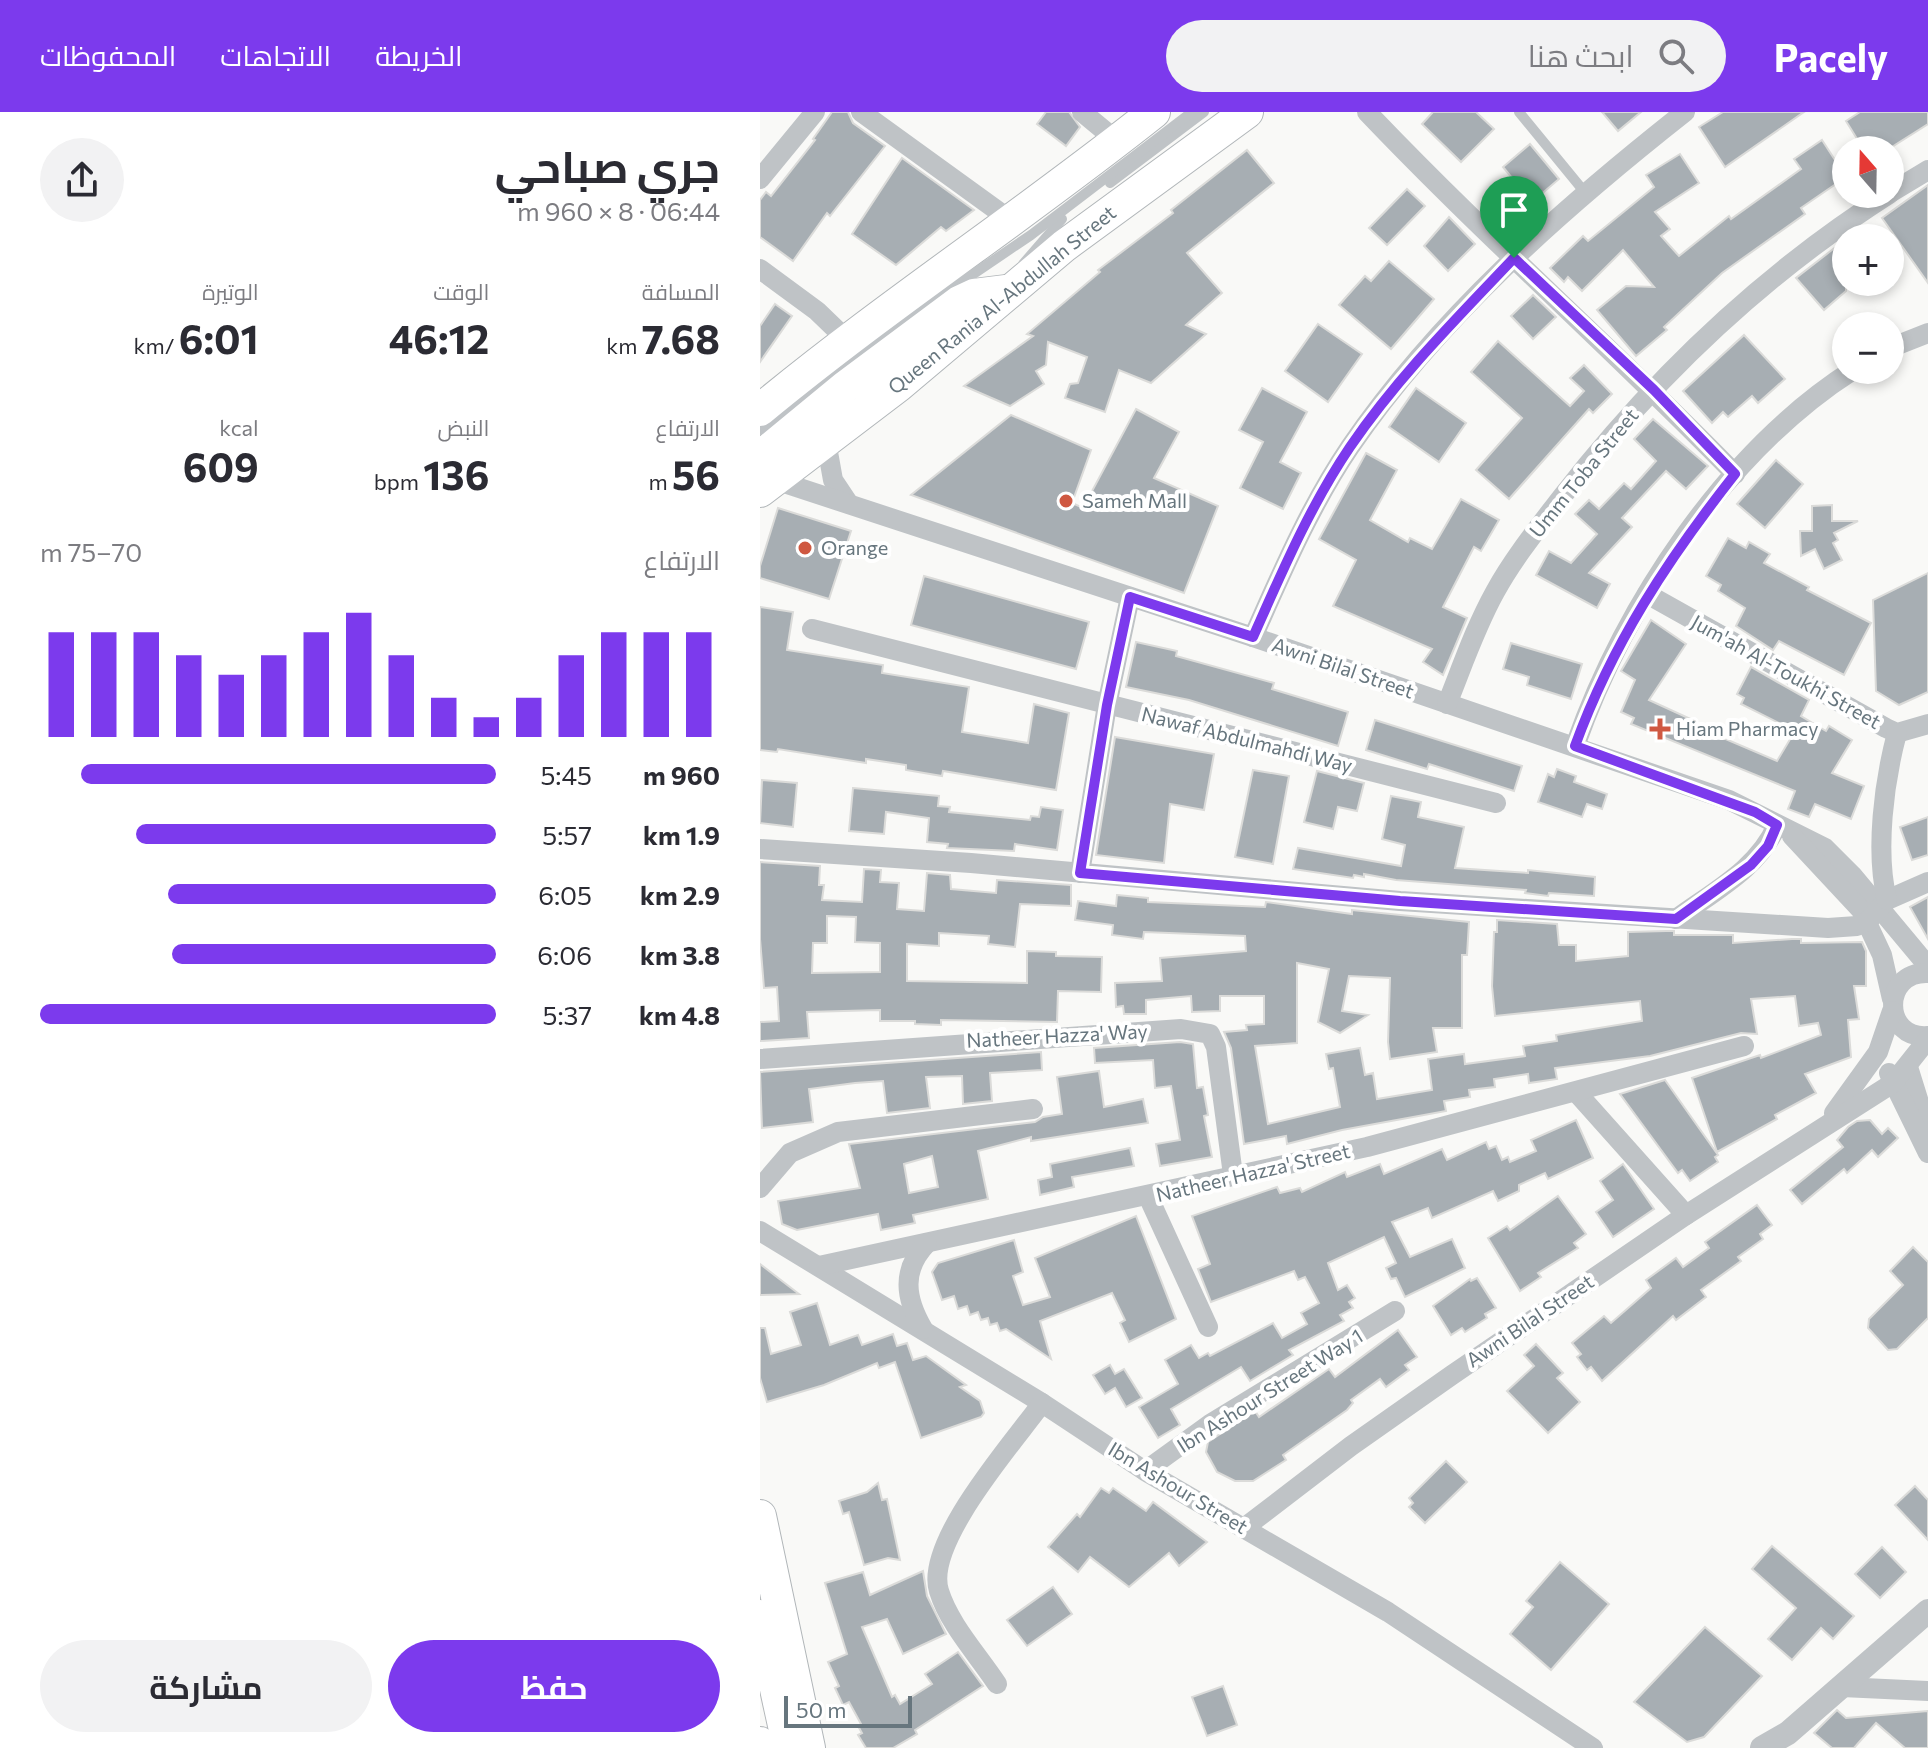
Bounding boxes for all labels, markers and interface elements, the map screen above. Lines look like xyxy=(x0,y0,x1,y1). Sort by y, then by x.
search box xyxy=(1166,20,1726,92)
text: Pacely xyxy=(1774,33,1888,80)
icon: search xyxy=(1654,34,1698,78)
text: ابحث هنا xyxy=(1528,36,1634,73)
text: المحفوظات xyxy=(40,38,176,72)
text: الاتجاهات xyxy=(220,38,331,72)
text: الخريطة xyxy=(375,38,463,72)
north arrow xyxy=(1832,136,1904,208)
map controls xyxy=(1832,136,1904,384)
button: share xyxy=(40,138,124,222)
text: جري صباحي xyxy=(495,138,720,192)
pin xyxy=(1480,176,1548,258)
icon: arrive xyxy=(1492,188,1536,232)
text: 06:44 · 8 × 960 m xyxy=(517,195,720,226)
street label: Queen Rania Al-Abdullah Street xyxy=(883,200,1120,399)
button: + xyxy=(1832,224,1904,296)
text: الوتيرة xyxy=(202,278,259,305)
text: الوقت xyxy=(433,278,489,305)
text: المسافة xyxy=(642,278,720,305)
button: − xyxy=(1832,312,1904,384)
text: 6:01 xyxy=(179,313,259,362)
text: 46:12 xyxy=(389,313,489,362)
text: 7.68 xyxy=(642,313,720,362)
text: /km xyxy=(134,332,179,359)
text: km xyxy=(606,332,642,359)
street label: Umm Toba Street xyxy=(1524,403,1643,542)
text: kcal xyxy=(219,414,259,441)
text: النبض xyxy=(438,414,489,441)
text: الارتفاع xyxy=(656,414,720,441)
text: 609 xyxy=(183,441,259,490)
text: 136 xyxy=(423,449,489,498)
text: 56 xyxy=(672,449,720,498)
text: bpm xyxy=(374,468,423,495)
text: m xyxy=(649,468,672,495)
place label: Sameh Mall xyxy=(1082,488,1187,512)
marker: Sameh Mall xyxy=(1057,492,1075,510)
place label: Orange xyxy=(821,535,888,559)
text: 70–75 m xyxy=(40,536,142,567)
marker: Orange xyxy=(796,539,814,557)
text: الارتفاع xyxy=(644,544,720,575)
street label: Jum'ah Al-Toukhi Street xyxy=(1688,609,1885,733)
street label: Awni Bilal Street xyxy=(1269,632,1417,703)
street label: Nawaf Abdulmahdi Way xyxy=(1139,701,1355,777)
place label: Hiam Pharmacy xyxy=(1676,716,1818,740)
marker: Hiam Pharmacy xyxy=(1651,720,1669,738)
text: 5:45 xyxy=(540,759,592,790)
text: 960 m xyxy=(643,759,720,790)
text: 5:57 xyxy=(542,819,592,850)
text: 1.9 km xyxy=(643,819,720,850)
text: 6:05 xyxy=(538,879,592,910)
text: 2.9 km xyxy=(640,879,720,910)
text: 6:06 xyxy=(537,939,592,970)
text: 3.8 km xyxy=(640,939,720,970)
text: 5:37 xyxy=(542,999,592,1030)
text: 4.8 km xyxy=(639,999,720,1030)
street label: Natheer Hazza' Way xyxy=(966,1018,1148,1052)
street label: Natheer Hazza' Street xyxy=(1153,1138,1352,1206)
street label: Awni Bilal Street xyxy=(1461,1269,1598,1372)
street label: Ibn Ashour Street Way 1 xyxy=(1172,1323,1367,1457)
street label: Ibn Ashour Street xyxy=(1104,1436,1253,1538)
button: مشاركة xyxy=(40,1640,372,1732)
button: حفظ xyxy=(388,1640,720,1732)
scale bar xyxy=(784,1692,912,1728)
text: 50 m xyxy=(796,1696,846,1723)

